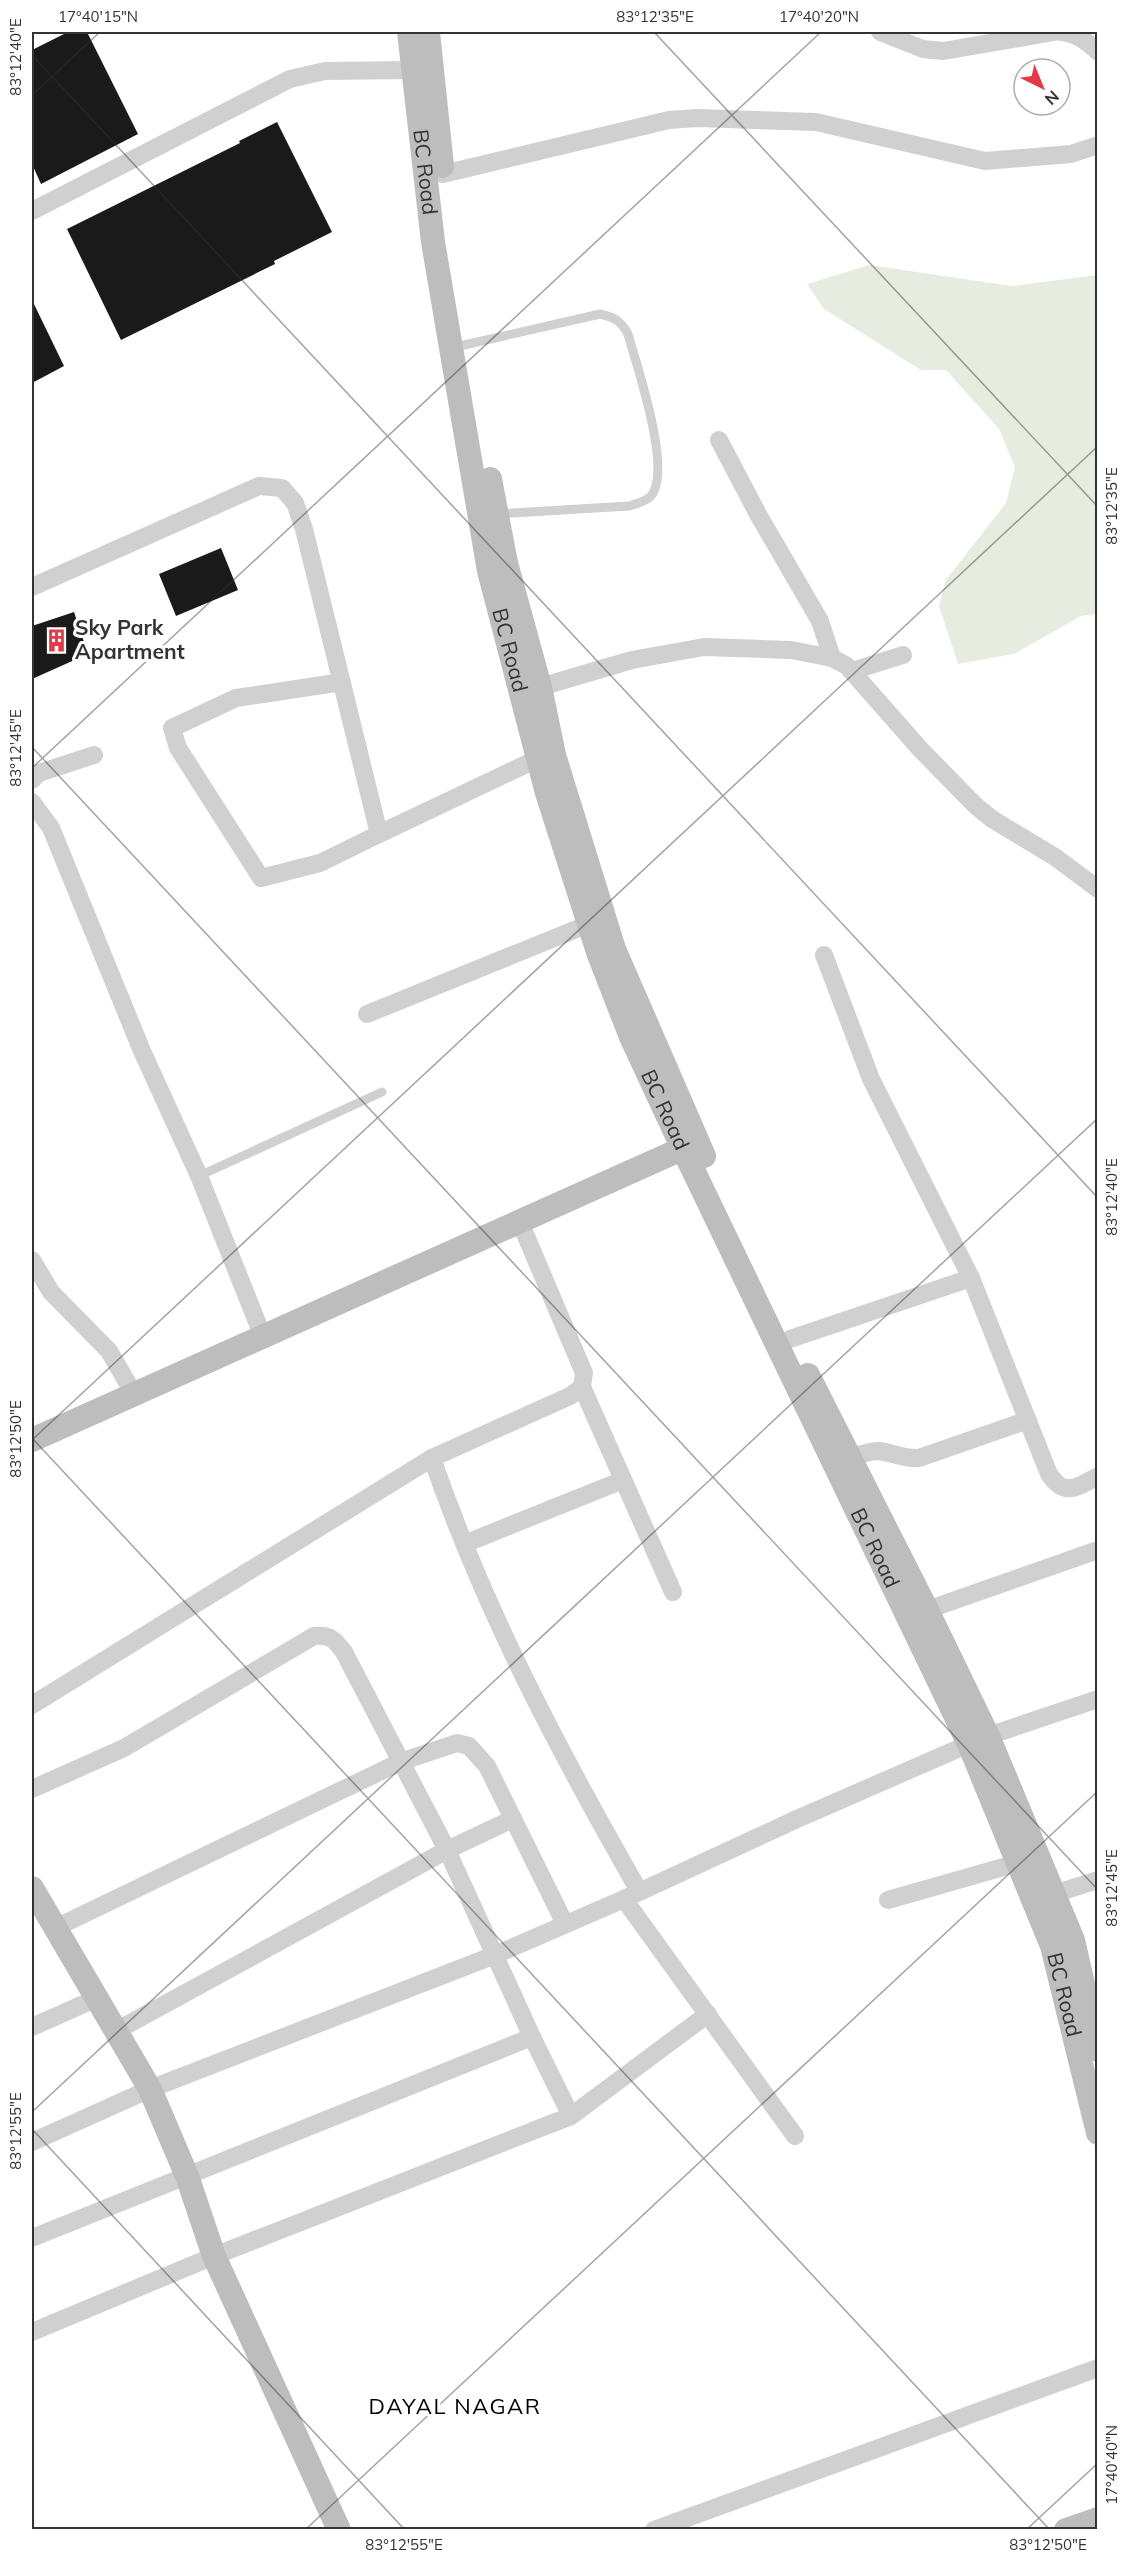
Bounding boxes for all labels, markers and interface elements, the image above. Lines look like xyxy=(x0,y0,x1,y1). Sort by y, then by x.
text: 17°40'15"N xyxy=(58,7,138,26)
text: 83°12'35"E xyxy=(616,7,694,26)
text: 17°40'20"N xyxy=(779,7,859,26)
text: 83°12'40"E xyxy=(6,18,25,96)
north arrow xyxy=(1012,57,1072,117)
text: N xyxy=(1041,87,1063,109)
street label: BC Road xyxy=(408,128,444,216)
text: 83°12'35"E xyxy=(1102,467,1121,545)
street label: BC Road xyxy=(487,605,534,695)
place label: Sky Park Apartment xyxy=(75,614,185,664)
building icon: Sky Park Apartment xyxy=(44,627,70,653)
text: 83°12'45"E xyxy=(6,709,25,787)
street label: BC Road xyxy=(636,1065,696,1154)
text: 83°12'40"E xyxy=(1102,1158,1121,1236)
text: 83°12'50"E xyxy=(6,1400,25,1478)
street label: BC Road xyxy=(845,1503,906,1592)
text: 83°12'45"E xyxy=(1102,1849,1121,1927)
street label: BC Road xyxy=(1042,1950,1088,2039)
text: 83°12'55"E xyxy=(6,2092,25,2170)
district label: DAYAL NAGAR xyxy=(368,2392,542,2420)
text: 17°40'40"N xyxy=(1102,2425,1121,2505)
text: 83°12'55"E xyxy=(365,2535,443,2554)
text: 83°12'50"E xyxy=(1009,2535,1087,2554)

